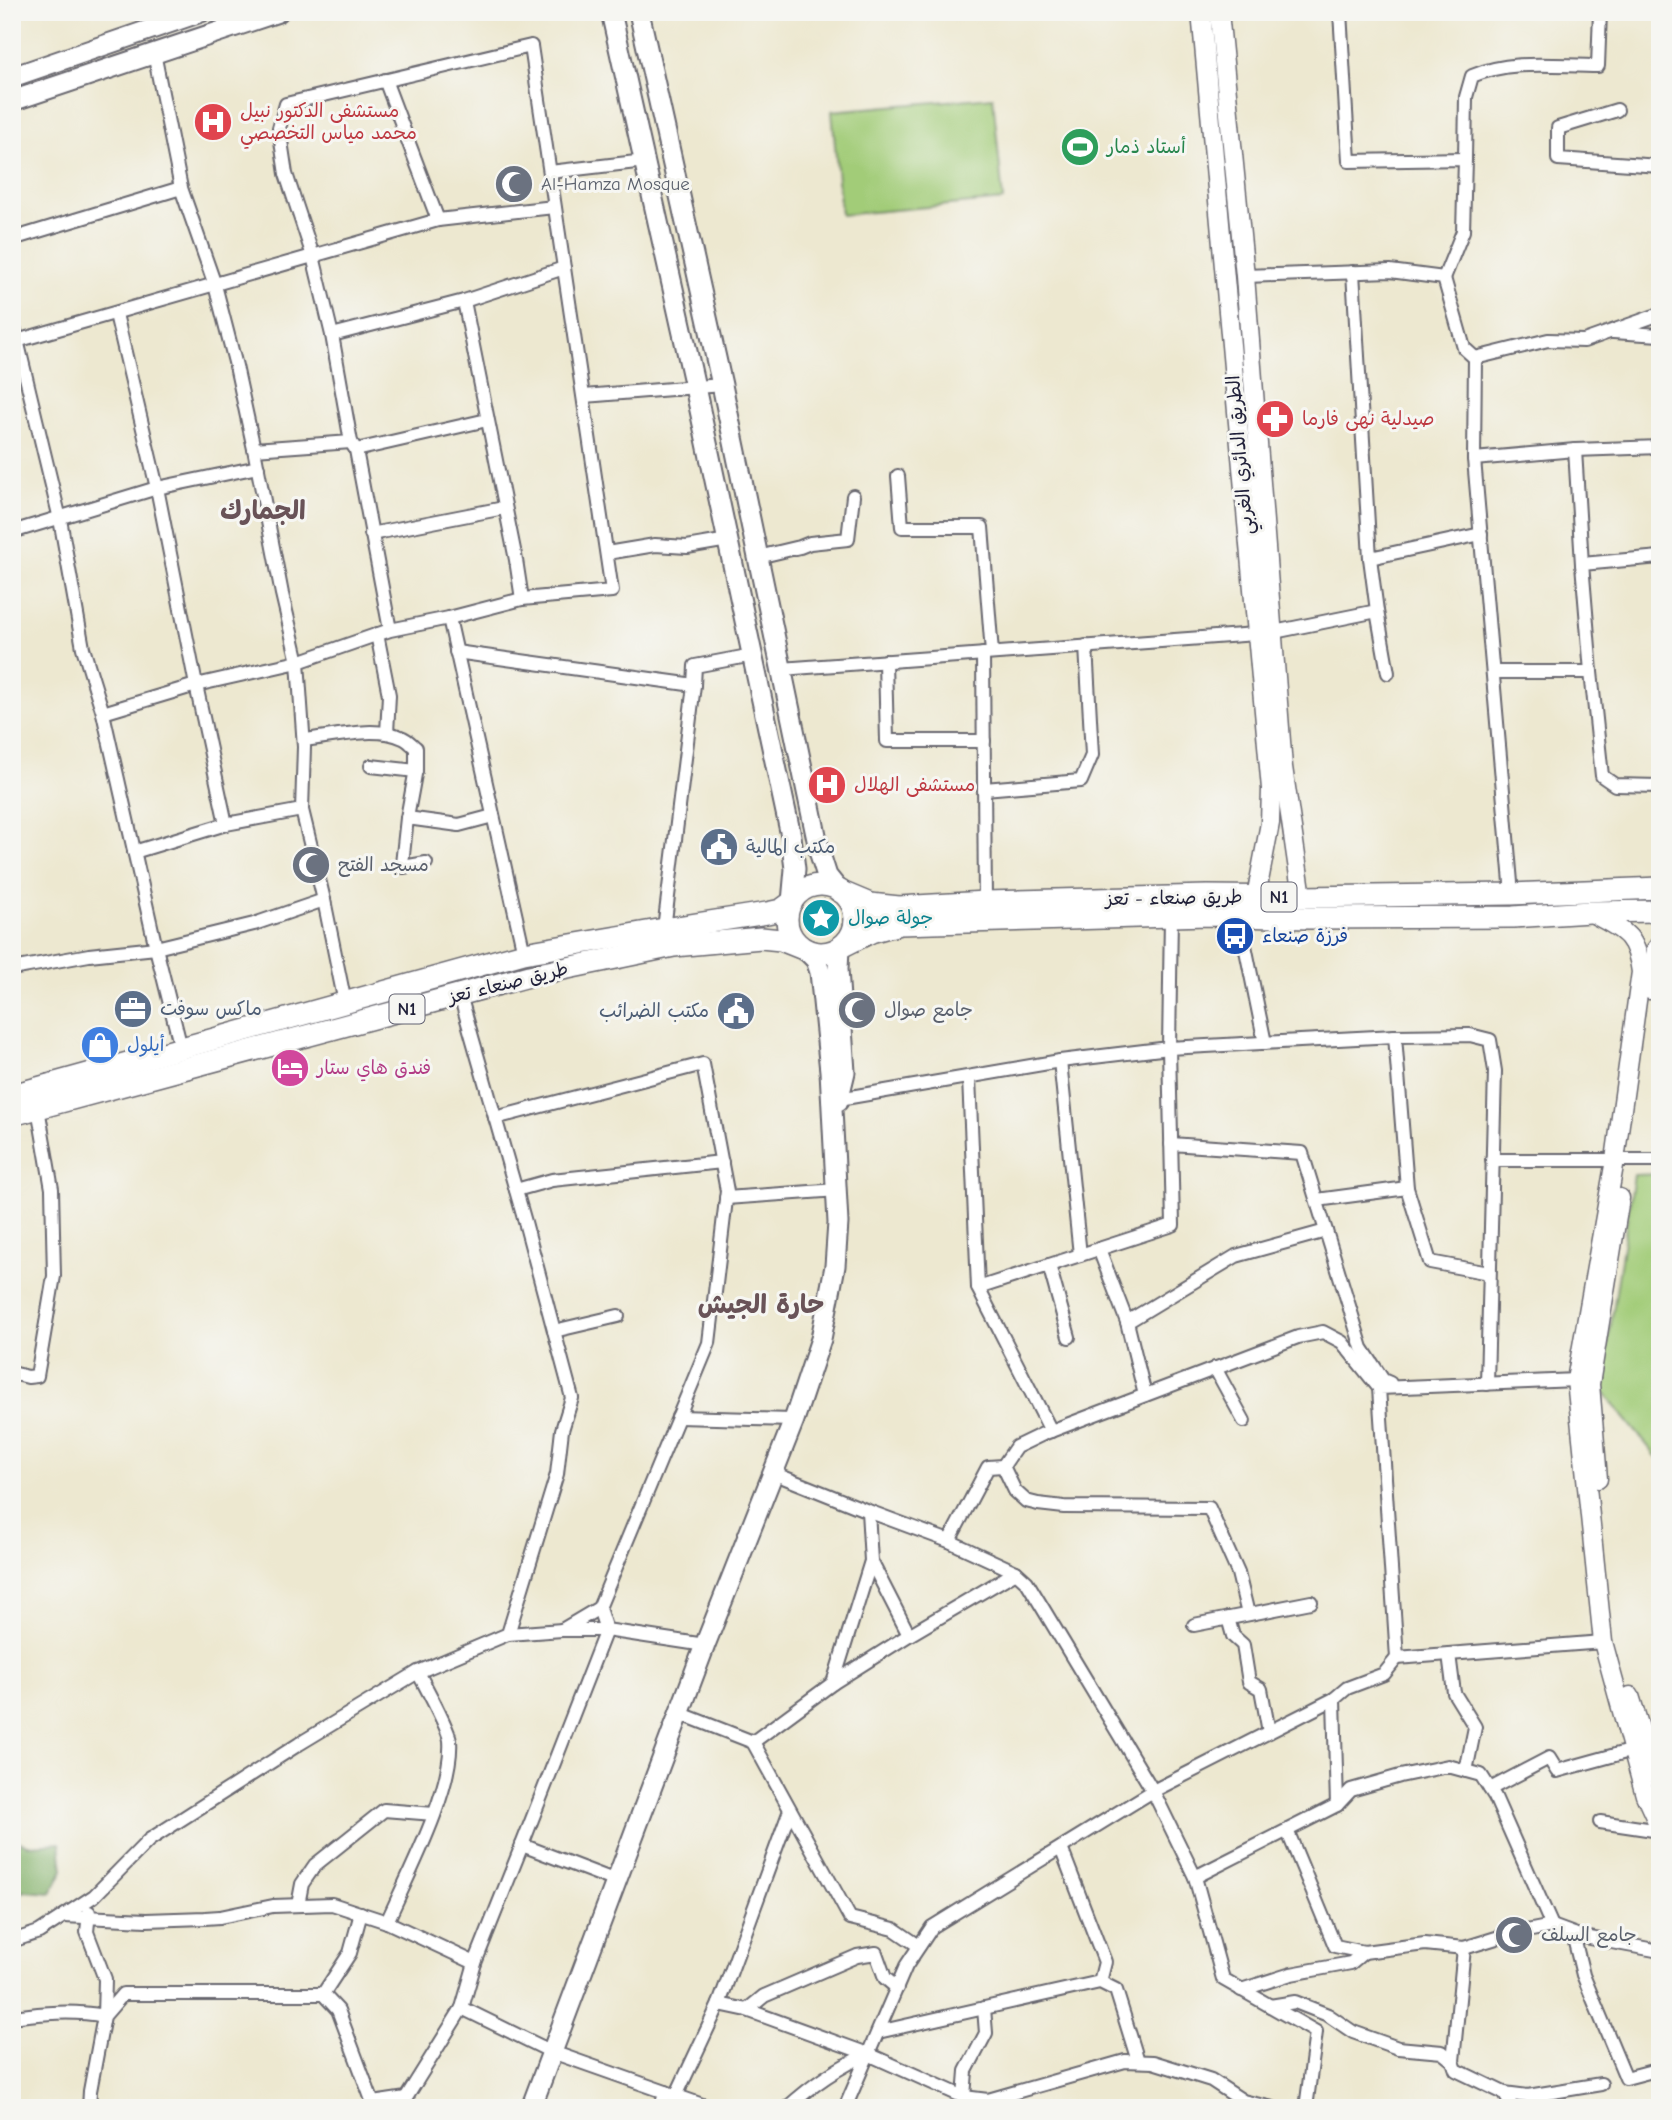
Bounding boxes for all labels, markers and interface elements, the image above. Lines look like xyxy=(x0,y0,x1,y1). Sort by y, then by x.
place label: مستشفى الدكتور نبيل محمد مياس التخصصي xyxy=(240,100,417,149)
hospital icon: مستشفى الدكتور نبيل محمد مياس التخصصي xyxy=(192,101,234,143)
sports icon: أستاد ذمار xyxy=(1059,126,1101,168)
place label: أستاد ذمار xyxy=(1105,136,1186,158)
mosque icon: Al-Hamza Mosque xyxy=(493,163,535,205)
place label: Al-Hamza Mosque xyxy=(541,173,690,195)
street label: الطريق الدائري الغربي xyxy=(1222,374,1263,536)
pharmacy icon: صيدلية نهى فارما xyxy=(1254,398,1296,440)
place label: صيدلية نهى فارما xyxy=(1302,408,1435,431)
district label: الجمارك xyxy=(220,496,306,526)
hospital icon: مستشفى الهلال xyxy=(806,764,848,806)
place label: مستشفى الهلال xyxy=(854,774,975,797)
public building icon: مكتب المالية xyxy=(698,826,740,868)
place label: مكتب المالية xyxy=(746,836,835,858)
mosque icon: مسجد الفتح xyxy=(290,844,332,886)
place label: مسجد الفتح xyxy=(338,854,429,877)
road number: N1 xyxy=(1262,882,1296,912)
street label: طريق صنعاء - تعز xyxy=(1103,886,1243,910)
place icon: جولة صوال xyxy=(800,897,842,939)
place label: جولة صوال xyxy=(848,907,933,929)
bus stop icon: فرزة صنعاء xyxy=(1214,915,1256,957)
place label: فرزة صنعاء xyxy=(1262,925,1348,947)
street label: طريق صنعاء تعز xyxy=(444,957,570,1009)
office icon: ماكس سوفت xyxy=(112,988,154,1030)
mosque icon: جامع صوال xyxy=(836,989,878,1031)
public building icon: مكتب الضرائب xyxy=(715,990,757,1032)
road number: N1 xyxy=(390,994,424,1024)
place label: ماكس سوفت xyxy=(160,998,262,1020)
place label: جامع صوال xyxy=(884,999,973,1023)
place label: مكتب الضرائب xyxy=(599,1000,709,1022)
shop icon: أيلول xyxy=(79,1024,121,1066)
place label: أيلول xyxy=(127,1034,165,1057)
hotel icon: فندق هاي ستار xyxy=(269,1047,311,1089)
place label: فندق هاي ستار xyxy=(315,1057,431,1082)
district label: حارة الجيش xyxy=(698,1290,824,1320)
mosque icon: جامع السلف xyxy=(1493,1914,1535,1956)
place label: جامع السلف xyxy=(1541,1924,1637,1948)

